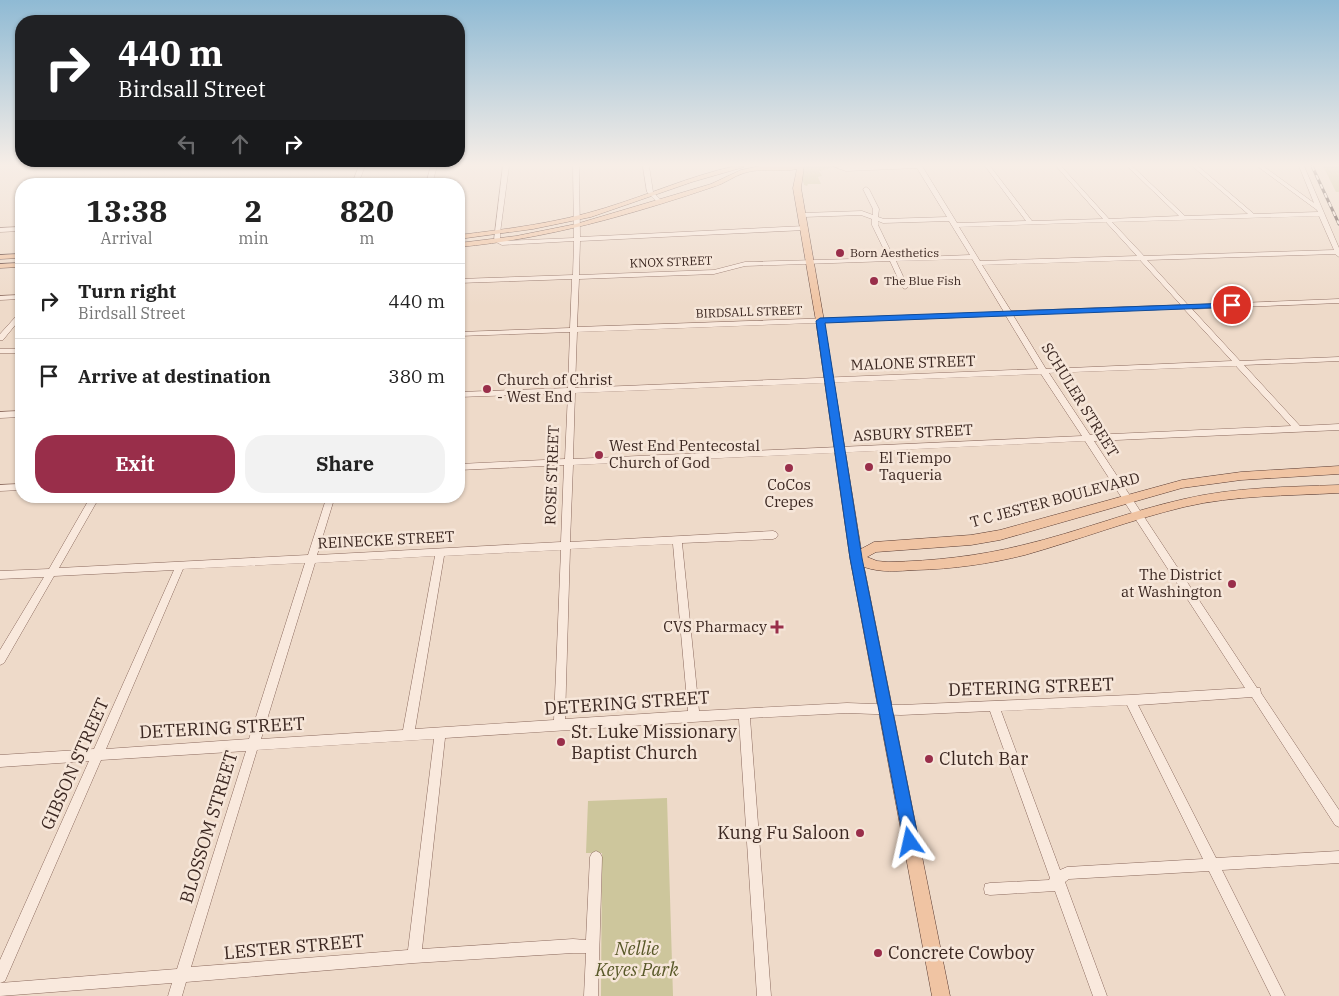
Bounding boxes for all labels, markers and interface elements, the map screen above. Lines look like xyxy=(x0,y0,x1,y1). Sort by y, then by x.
text: 440 m xyxy=(118,30,223,76)
icon: right xyxy=(35,35,100,100)
text: Birdsall Street xyxy=(118,74,266,103)
icon: left xyxy=(173,130,201,158)
icon: ahead xyxy=(226,130,254,158)
icon: right xyxy=(279,130,307,158)
text: 13:38 xyxy=(86,191,167,230)
text: 2 xyxy=(245,191,263,230)
text: 820 xyxy=(340,191,394,230)
text: Arrival xyxy=(101,228,153,248)
text: min xyxy=(238,228,269,248)
text: m xyxy=(359,228,375,248)
place label: Born Aesthetics xyxy=(850,245,939,260)
marker: Born Aesthetics xyxy=(834,247,846,259)
street label: KNOX STREET xyxy=(629,253,713,270)
place label: The Blue Fish xyxy=(884,273,962,288)
marker: The Blue Fish xyxy=(868,275,880,287)
text: Turn right xyxy=(78,279,176,303)
pin xyxy=(1211,284,1253,326)
icon: right xyxy=(35,287,63,315)
text: 440 m xyxy=(388,289,445,313)
icon: arrive xyxy=(1218,291,1246,319)
street label: BIRDSALL STREET xyxy=(695,302,803,321)
text: Birdsall Street xyxy=(78,303,185,323)
street label: SCHULER STREET xyxy=(1038,339,1123,460)
street label: MALONE STREET xyxy=(850,351,976,374)
icon: arrive xyxy=(35,362,63,390)
text: Arrive at destination xyxy=(78,364,271,388)
text: 380 m xyxy=(388,364,445,388)
place label: Church of Christ - West End xyxy=(497,370,613,406)
marker: Church of Christ - West End xyxy=(481,383,493,395)
street label: ASBURY STREET xyxy=(852,420,974,445)
street label: ROSE STREET xyxy=(540,424,563,525)
button: Exit xyxy=(35,435,235,493)
button: Share xyxy=(245,435,445,493)
place label: West End Pentecostal Church of God xyxy=(609,436,760,472)
place label: El Tiempo Taqueria xyxy=(879,448,951,484)
marker: West End Pentecostal Church of God xyxy=(593,449,605,461)
marker: El Tiempo Taqueria xyxy=(863,461,875,473)
marker: CoCos Crepes xyxy=(783,462,795,474)
street label: T C JESTER BOULEVARD xyxy=(968,468,1142,531)
place label: CoCos Crepes xyxy=(765,475,813,511)
street label: REINECKE STREET xyxy=(317,526,455,553)
place label: The District at Washington xyxy=(1121,565,1222,601)
marker: The District at Washington xyxy=(1226,578,1238,590)
place label: CVS Pharmacy xyxy=(663,617,767,636)
marker: CVS Pharmacy xyxy=(771,621,783,633)
street label: DETERING STREET xyxy=(948,672,1115,701)
street label: DETERING STREET xyxy=(543,685,711,720)
street label: GIBSON STREET xyxy=(35,694,114,833)
street label: DETERING STREET xyxy=(138,712,306,743)
place label: St. Luke Missionary Baptist Church xyxy=(571,720,737,764)
marker: St. Luke Missionary Baptist Church xyxy=(555,736,567,748)
place label: Clutch Bar xyxy=(939,747,1028,770)
street label: BLOSSOM STREET xyxy=(174,748,243,906)
marker: Clutch Bar xyxy=(923,753,935,765)
position arrow xyxy=(883,815,935,867)
place label: Kung Fu Saloon xyxy=(717,821,850,844)
marker: Kung Fu Saloon xyxy=(854,827,866,839)
street label: LESTER STREET xyxy=(223,929,366,964)
park label: Nellie Keyes Park xyxy=(594,937,679,981)
place label: Concrete Cowboy xyxy=(888,941,1035,964)
marker: Concrete Cowboy xyxy=(872,947,884,959)

